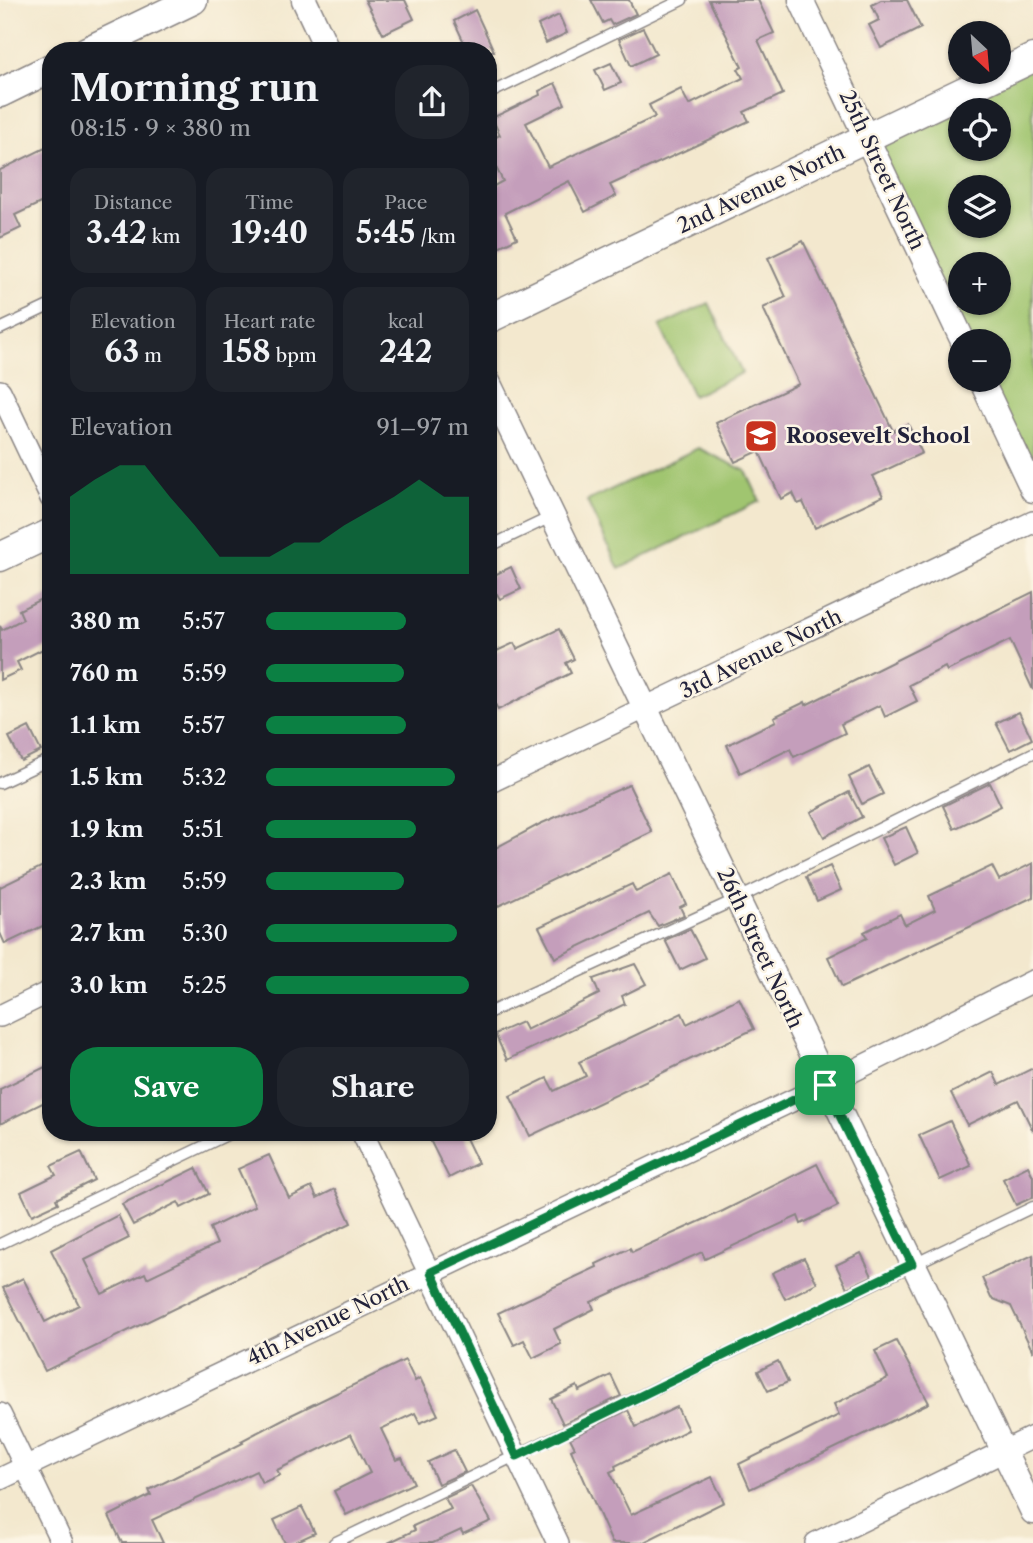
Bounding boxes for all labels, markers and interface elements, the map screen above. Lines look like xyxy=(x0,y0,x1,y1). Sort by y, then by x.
north arrow xyxy=(948,21,1012,84)
map controls xyxy=(948,21,1011,392)
text: Morning run xyxy=(70,64,319,111)
button: share xyxy=(395,65,469,139)
street label: 25th Street North xyxy=(834,86,931,254)
button: locate xyxy=(948,98,1011,161)
text: 08:15 · 9 × 380 m xyxy=(70,114,251,142)
street label: 2nd Avenue North xyxy=(673,139,849,238)
button: layers xyxy=(948,175,1011,238)
text: Distance xyxy=(94,191,172,214)
text: Time xyxy=(245,191,294,214)
text: Pace xyxy=(384,191,427,214)
text: 3.42 xyxy=(86,214,147,251)
text: 19:40 xyxy=(231,214,308,251)
text: 5:45 xyxy=(356,214,415,251)
text: km xyxy=(147,225,180,248)
text: /km xyxy=(415,225,456,248)
button: + xyxy=(948,252,1011,315)
text: Elevation xyxy=(91,310,176,333)
text: Heart rate xyxy=(224,310,315,333)
text: kcal xyxy=(388,310,424,333)
button: − xyxy=(948,329,1011,392)
text: 63 xyxy=(104,333,139,370)
text: 158 xyxy=(222,333,271,370)
text: 242 xyxy=(379,333,432,370)
text: m xyxy=(139,344,162,367)
text: bpm xyxy=(271,344,317,367)
text: Elevation xyxy=(70,413,173,441)
text: 91–97 m xyxy=(376,413,469,441)
school or university icon: Roosevelt School xyxy=(742,417,780,455)
place label: Roosevelt School xyxy=(786,423,970,448)
street label: 3rd Avenue North xyxy=(676,604,846,704)
text: 380 m xyxy=(70,607,141,635)
text: 5:57 xyxy=(182,607,225,635)
text: 760 m xyxy=(70,659,139,687)
text: 5:59 xyxy=(182,659,227,687)
text: 1.1 km xyxy=(70,711,141,739)
text: 5:57 xyxy=(182,711,225,739)
text: 1.5 km xyxy=(70,763,143,791)
text: 5:32 xyxy=(182,763,227,791)
text: 1.9 km xyxy=(70,815,144,843)
text: 5:51 xyxy=(182,815,223,843)
street label: 26th Street North xyxy=(712,863,809,1032)
text: 2.3 km xyxy=(70,867,147,895)
text: 5:59 xyxy=(182,867,227,895)
text: 2.7 km xyxy=(70,919,146,947)
text: 5:30 xyxy=(182,919,228,947)
text: 3.0 km xyxy=(70,971,148,999)
text: 5:25 xyxy=(182,971,227,999)
button: Save xyxy=(70,1047,263,1127)
button: Share xyxy=(277,1047,469,1127)
pin xyxy=(795,1055,855,1115)
icon: arrive xyxy=(806,1066,844,1104)
street label: 4th Avenue North xyxy=(243,1271,413,1371)

